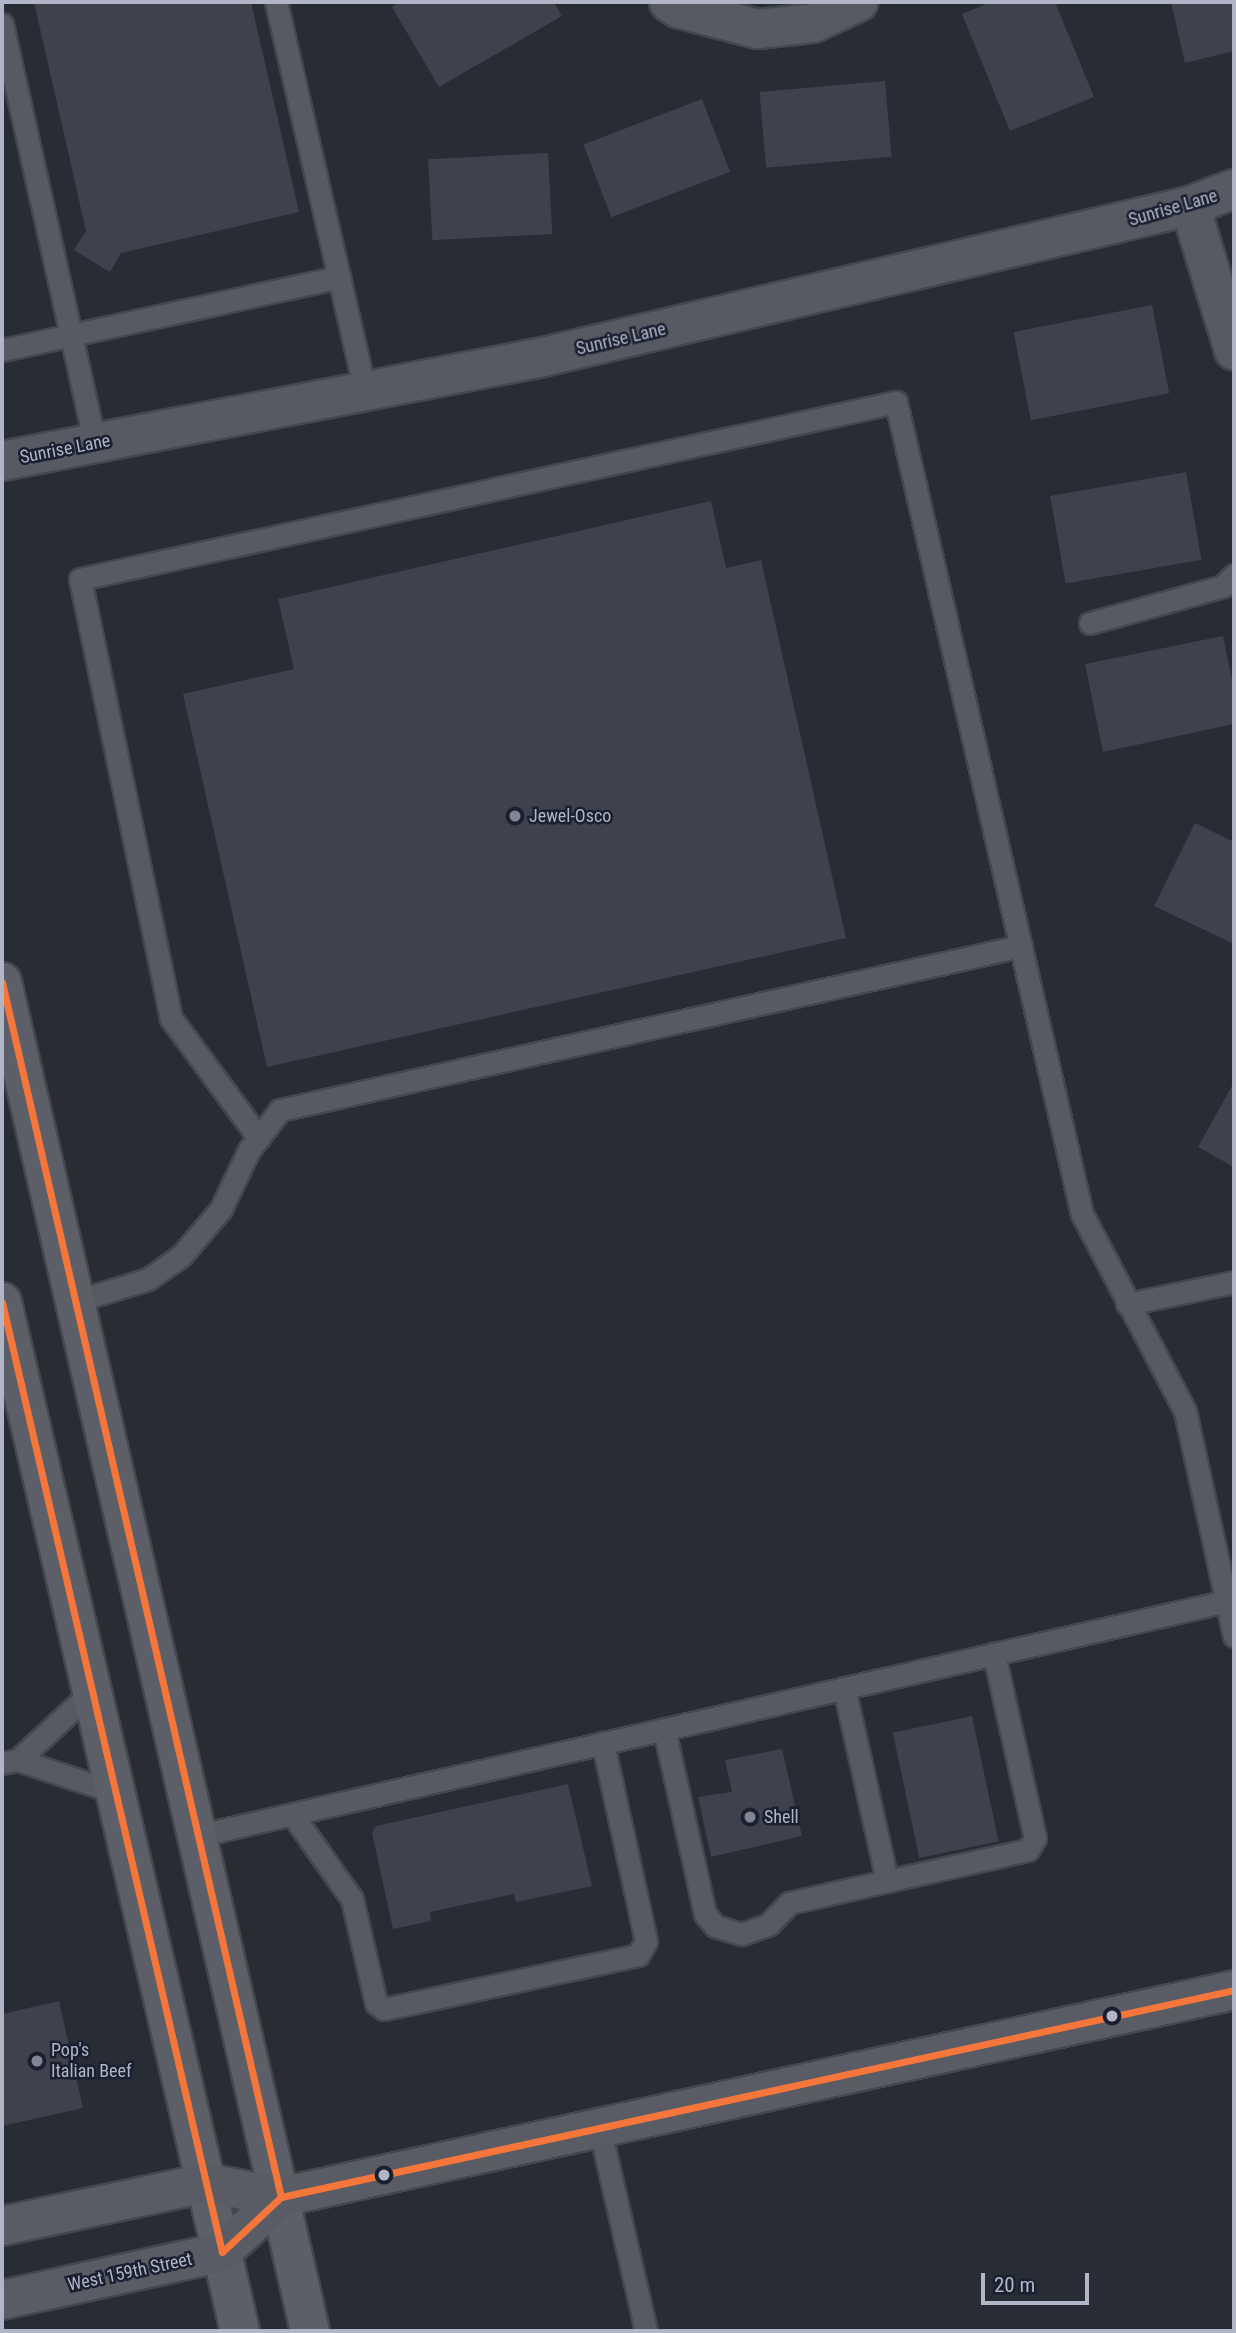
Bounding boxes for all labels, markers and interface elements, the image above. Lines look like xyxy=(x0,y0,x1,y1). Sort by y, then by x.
street label: Sunrise Lane xyxy=(1126,185,1220,231)
street label: Sunrise Lane xyxy=(574,318,668,360)
street label: Sunrise Lane xyxy=(18,430,112,468)
place label: Jewel-Osco xyxy=(529,805,611,827)
marker: Jewel-Osco xyxy=(507,808,523,824)
place label: Shell xyxy=(764,1806,799,1828)
marker: Shell xyxy=(742,1809,758,1825)
unlabelled marker xyxy=(1105,2009,1119,2023)
place label: Pop's Italian Beef xyxy=(51,2040,132,2082)
marker: Pop's Italian Beef xyxy=(29,2053,45,2069)
unlabelled marker xyxy=(377,2168,391,2182)
street label: West 159th Street xyxy=(66,2248,194,2296)
scale bar xyxy=(984,2260,1092,2304)
text: 20 m xyxy=(994,2273,1035,2297)

